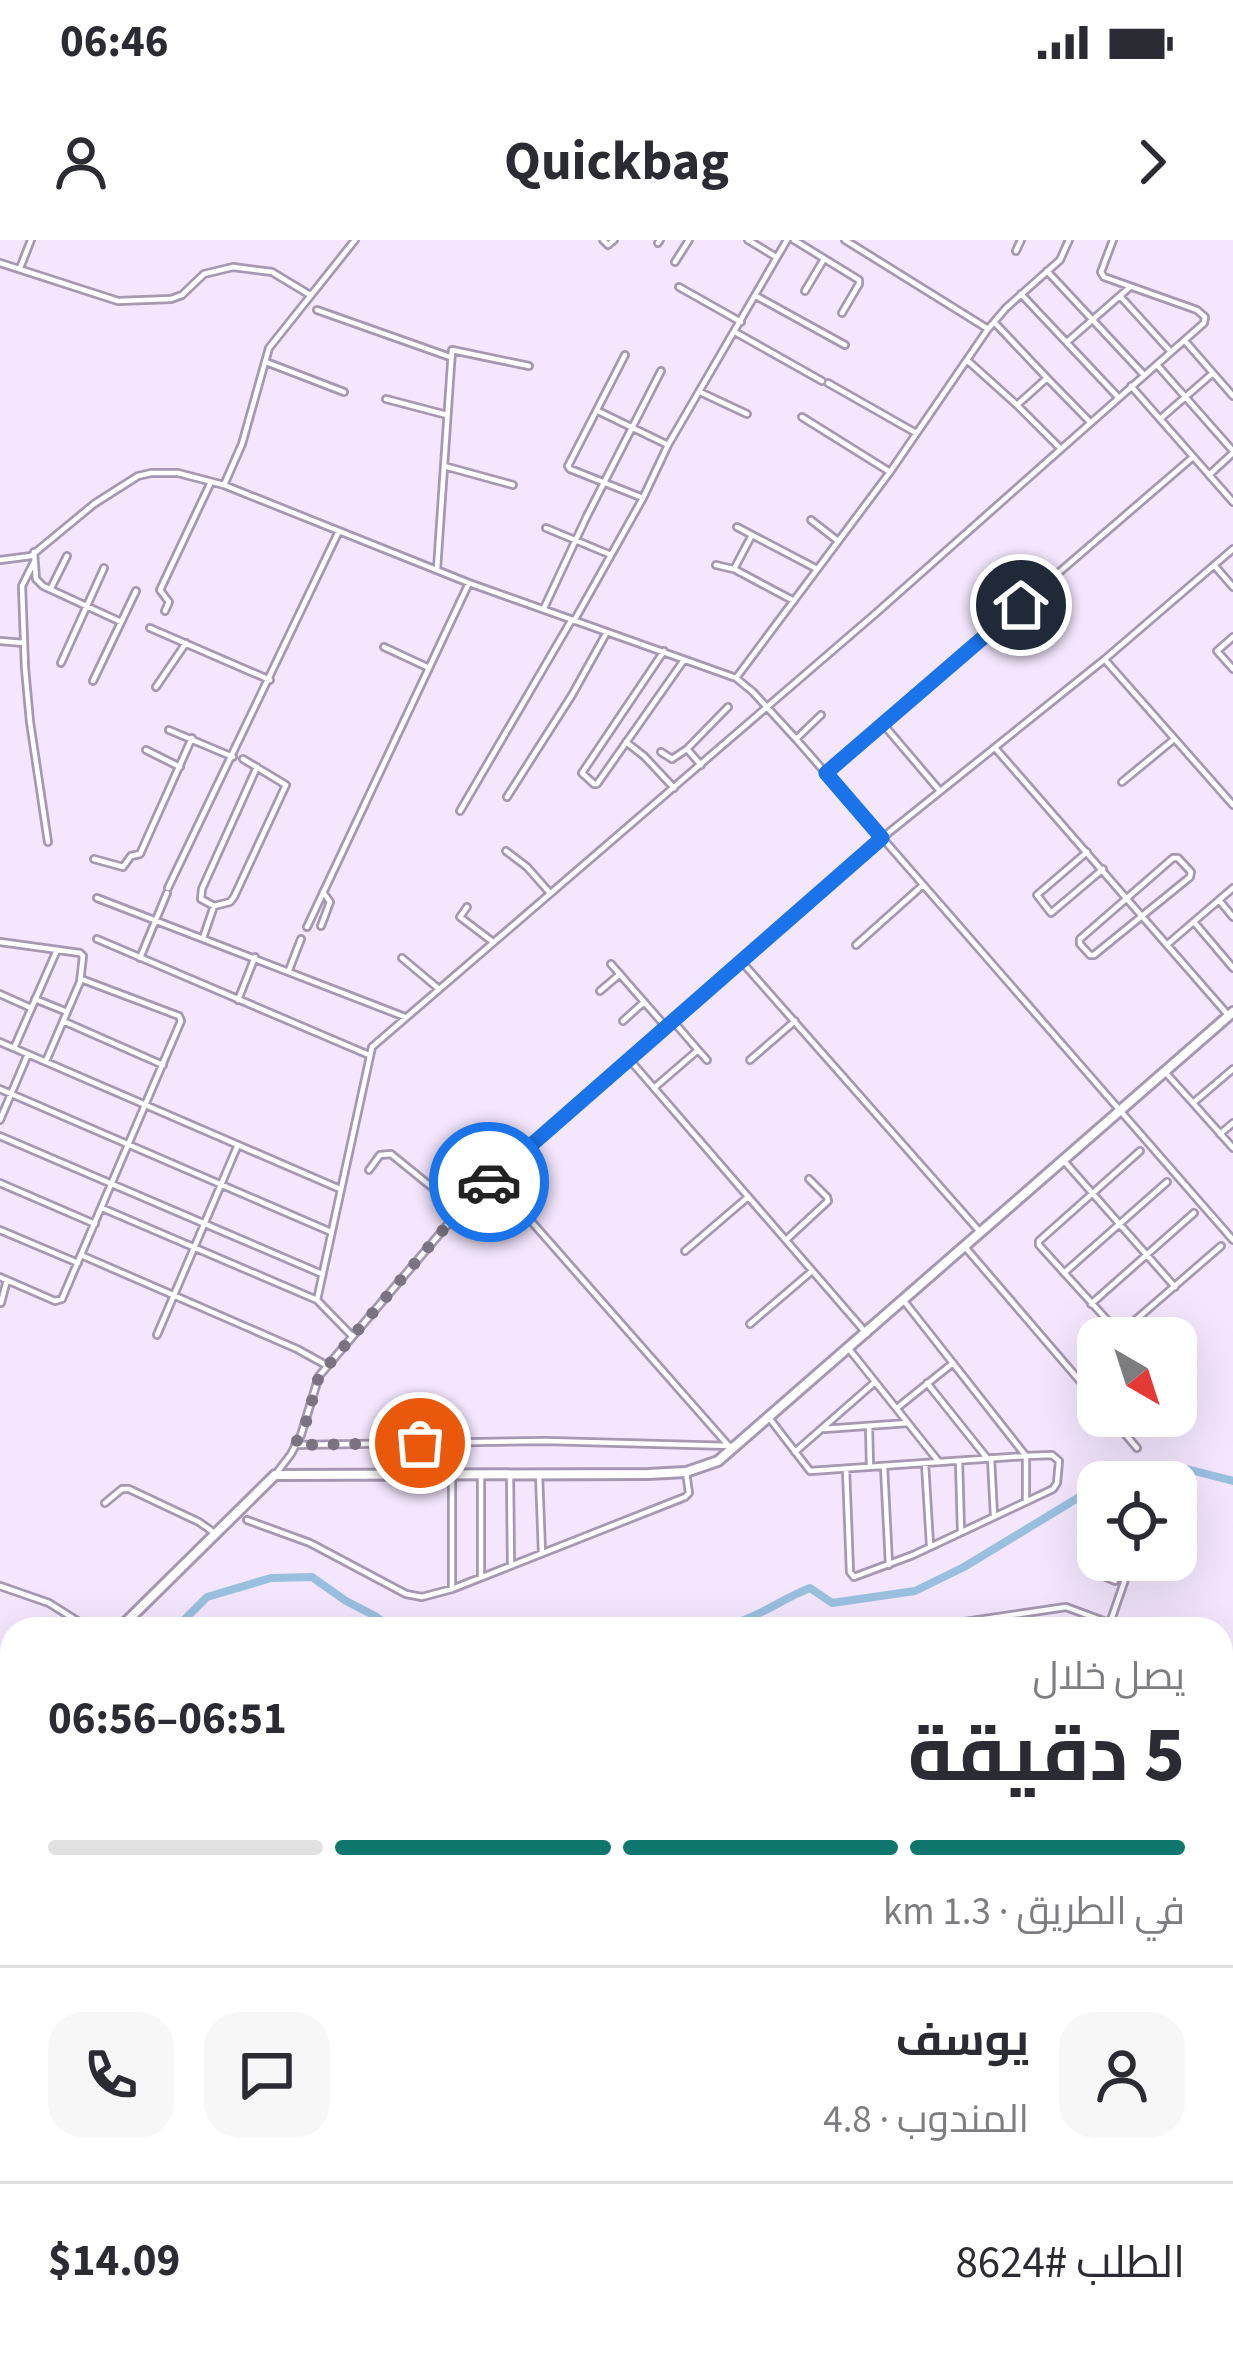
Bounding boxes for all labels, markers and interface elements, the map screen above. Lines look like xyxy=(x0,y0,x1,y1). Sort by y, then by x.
text: 06:46 xyxy=(60,10,169,74)
text: Quickbag xyxy=(504,124,729,201)
icon: person xyxy=(48,129,114,195)
icon: forward xyxy=(1119,129,1185,195)
pin xyxy=(970,554,1072,656)
icon: home xyxy=(988,572,1054,638)
courier xyxy=(429,1122,549,1242)
icon: car xyxy=(456,1149,522,1215)
north arrow xyxy=(1077,1317,1197,1437)
map controls xyxy=(1077,1317,1197,1581)
pin xyxy=(369,1392,471,1494)
icon: bag xyxy=(387,1410,453,1476)
button: locate xyxy=(1077,1461,1197,1581)
text: يصل خلال xyxy=(1032,1649,1185,1705)
text: 06:51–06:56 xyxy=(48,1687,287,1751)
text: 5 دقيقة xyxy=(908,1700,1185,1811)
text: في الطريق · 1.3 km xyxy=(883,1884,1185,1940)
text: يوسف xyxy=(895,2009,1029,2073)
button: phone xyxy=(48,2012,174,2138)
button: chat xyxy=(204,2012,330,2138)
button: person xyxy=(1059,2012,1185,2138)
text: المندوب · 4.8 xyxy=(823,2092,1029,2148)
text: $14.09 xyxy=(48,2229,180,2293)
text: الطلب #8624 xyxy=(955,2231,1185,2295)

